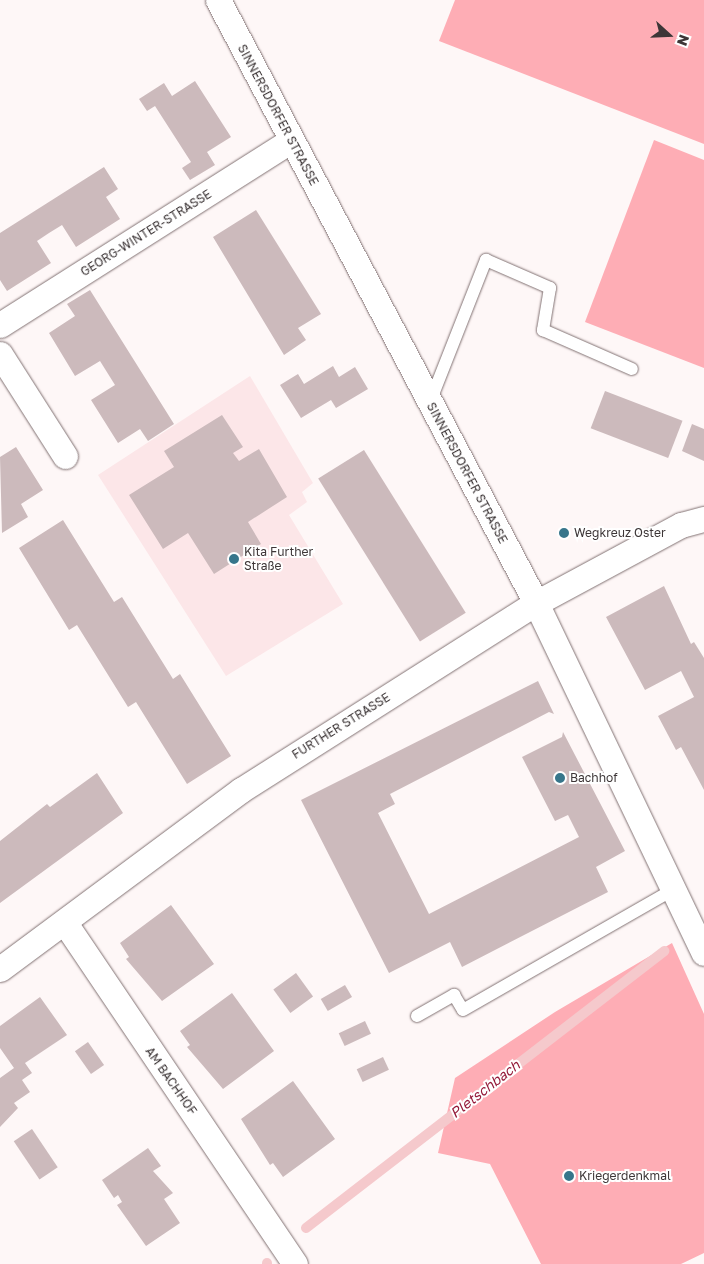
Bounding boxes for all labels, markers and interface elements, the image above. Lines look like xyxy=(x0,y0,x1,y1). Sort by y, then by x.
north arrow xyxy=(644,10,694,60)
text: N xyxy=(674,32,693,48)
street label: SINNERSDORFER STRASSE xyxy=(235,42,321,188)
street label: GEORG-WINTER-STRASSE xyxy=(78,187,214,279)
street label: SINNERSDORFER STRASSE xyxy=(424,400,510,546)
place label: Wegkreuz Oster xyxy=(574,526,666,540)
marker: Wegkreuz Oster xyxy=(558,527,570,539)
place label: Kita Further Straße xyxy=(244,545,313,573)
marker: Kita Further Straße xyxy=(228,553,240,565)
street label: FURTHER STRASSE xyxy=(289,690,393,762)
place label: Bachhof xyxy=(570,771,618,785)
marker: Bachhof xyxy=(554,772,566,784)
street label: AM BACHHOF xyxy=(142,1044,200,1118)
water label: Pletschbach xyxy=(447,1057,523,1121)
place label: Kriegerdenkmal xyxy=(579,1169,671,1183)
marker: Kriegerdenkmal xyxy=(563,1170,575,1182)

